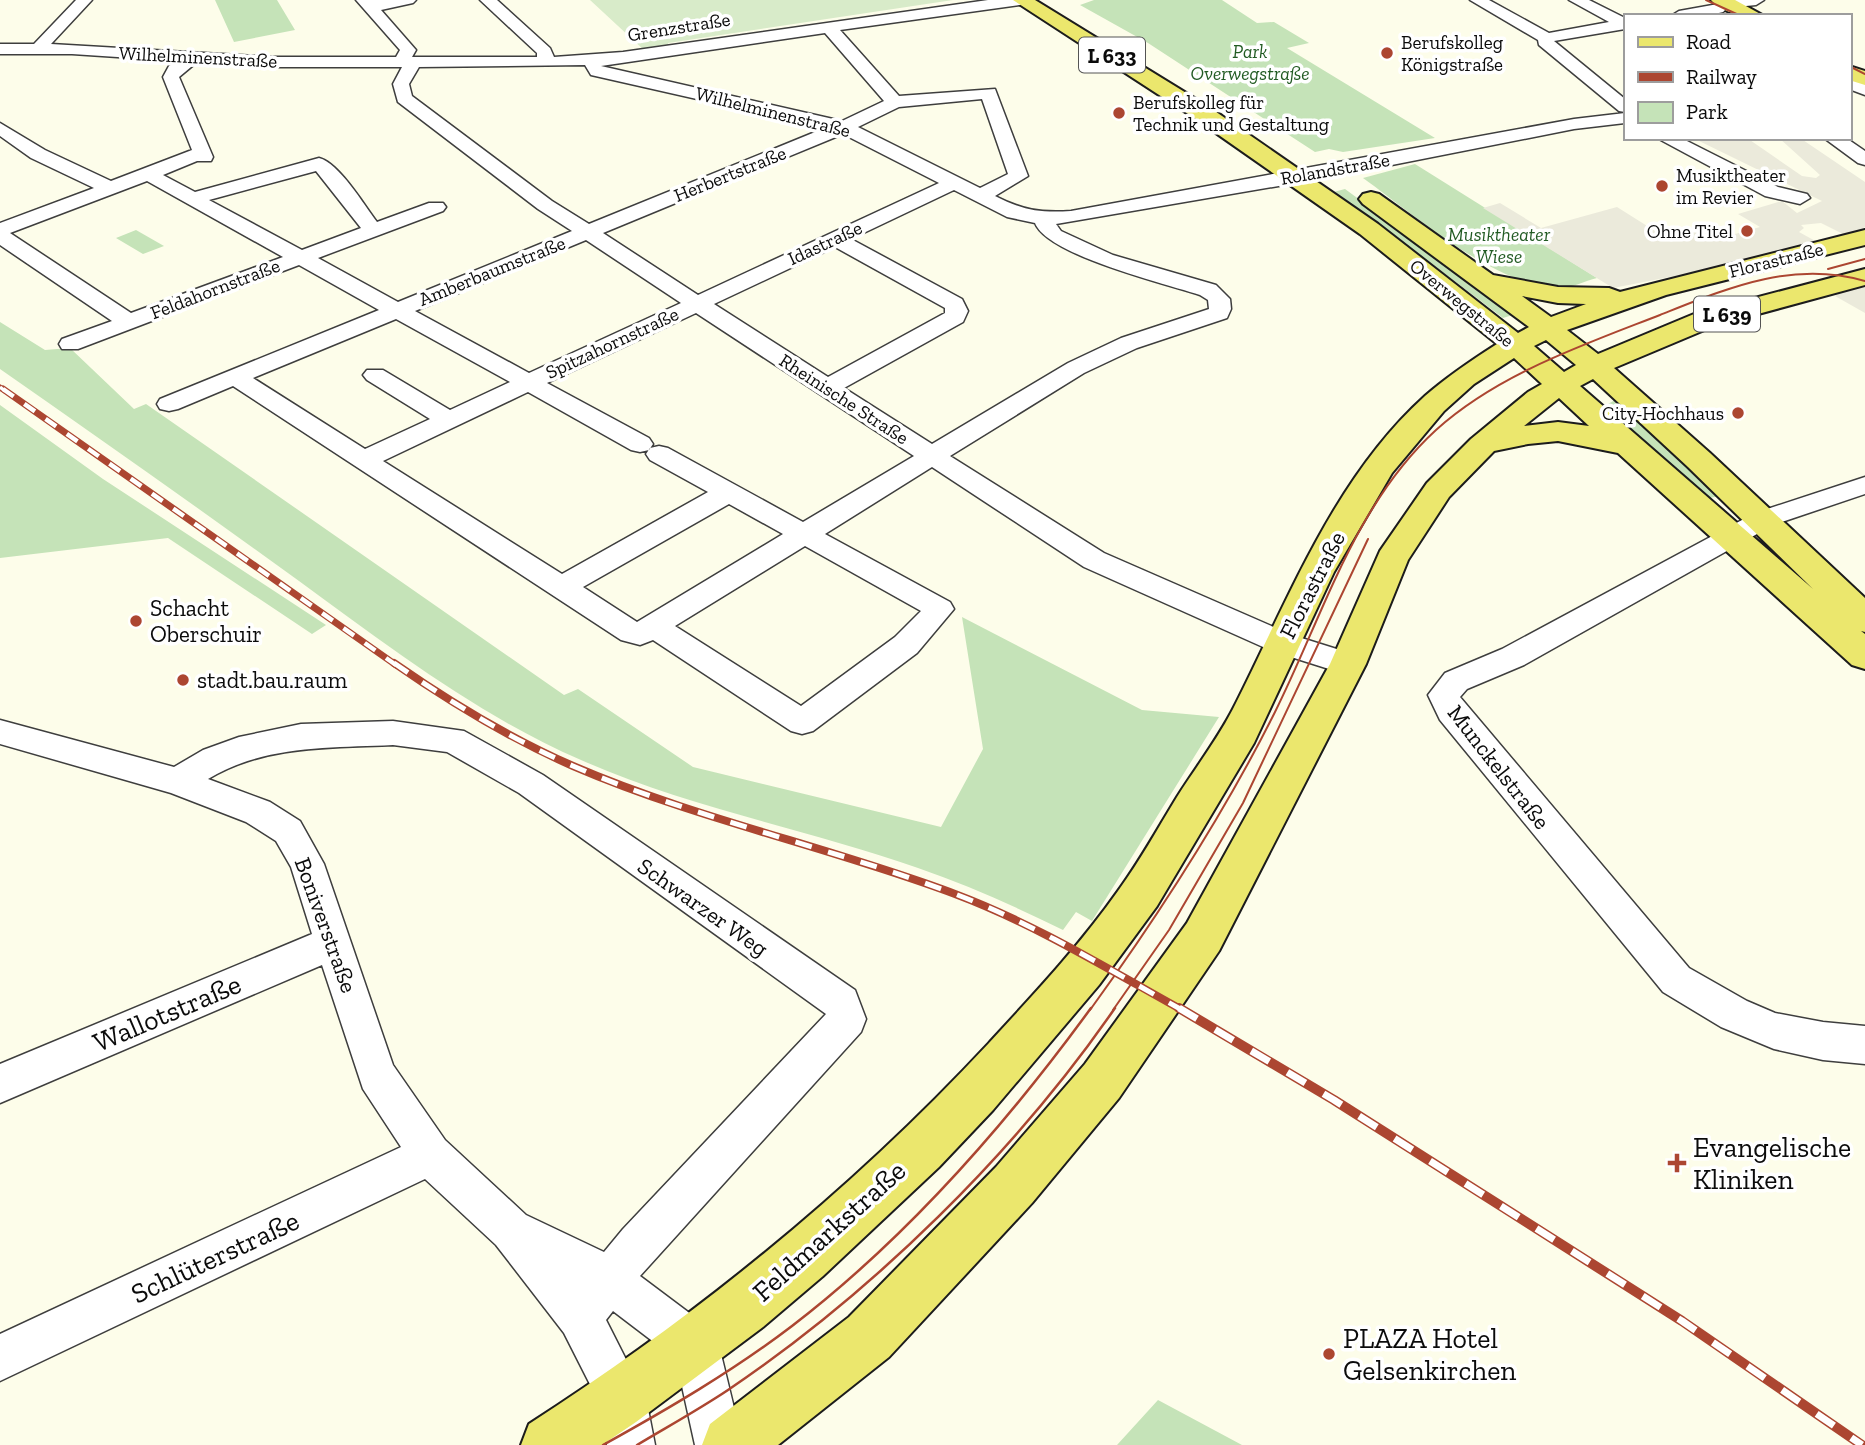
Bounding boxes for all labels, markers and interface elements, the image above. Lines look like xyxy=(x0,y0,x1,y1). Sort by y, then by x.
street label: Grenzstraße xyxy=(626,8,732,46)
legend xyxy=(1624,14,1851,140)
text: Road xyxy=(1686,29,1732,54)
place label: Berufskolleg Königstraße xyxy=(1401,31,1504,76)
road number: L 633 xyxy=(1079,38,1145,72)
park label: Park Overwegstraße xyxy=(1191,40,1310,85)
street label: Wilhelminenstraße xyxy=(118,41,278,73)
marker: Berufskolleg Königstraße xyxy=(1379,45,1395,61)
text: Railway xyxy=(1686,64,1757,89)
street label: Wilhelminenstraße xyxy=(693,82,853,142)
place label: Berufskolleg für Technik und Gestaltung xyxy=(1133,91,1330,136)
text: Park xyxy=(1686,99,1728,124)
marker: Berufskolleg für Technik und Gestaltung xyxy=(1111,105,1127,121)
street label: Herbertstraße xyxy=(671,141,789,207)
street label: Rolandstraße xyxy=(1279,148,1392,190)
place label: Musiktheater im Revier xyxy=(1676,164,1786,209)
marker: Musiktheater im Revier xyxy=(1654,178,1670,194)
street label: Idastraße xyxy=(784,216,866,270)
place label: Ohne Titel xyxy=(1647,220,1733,243)
park label: Musiktheater Wiese xyxy=(1448,223,1551,268)
marker: Ohne Titel xyxy=(1739,223,1755,239)
street label: Amberbaumstraße xyxy=(415,231,569,311)
street label: Florastraße xyxy=(1726,237,1826,283)
street label: Feldahornstraße xyxy=(147,254,283,324)
street label: Overwegstraße xyxy=(1405,254,1519,352)
road number: L 639 xyxy=(1694,296,1760,332)
street label: Spitzahornstraße xyxy=(542,302,682,384)
street label: Rheinische Straße xyxy=(775,349,913,449)
place label: City-Hochhaus xyxy=(1602,402,1724,425)
marker: City-Hochhaus xyxy=(1730,405,1746,421)
street label: Florastraße xyxy=(1273,527,1351,643)
place label: Schacht Oberschuir xyxy=(150,594,262,648)
marker: Schacht Oberschuir xyxy=(128,613,144,629)
place label: stadt.bau.raum xyxy=(197,666,348,694)
marker: stadt.bau.raum xyxy=(175,672,191,688)
street label: Munckelstraße xyxy=(1442,699,1556,835)
street label: Schwarzer Weg xyxy=(632,852,774,963)
street label: Boniverstraße xyxy=(289,854,363,996)
street label: Wallotstraße xyxy=(88,967,246,1059)
place label: Evangelische Kliniken xyxy=(1693,1131,1851,1196)
marker: Evangelische Kliniken xyxy=(1667,1153,1687,1173)
street label: Feldmarkstraße xyxy=(746,1154,912,1308)
street label: Schlüterstraße xyxy=(126,1204,304,1310)
place label: PLAZA Hotel Gelsenkirchen xyxy=(1343,1322,1516,1387)
marker: PLAZA Hotel Gelsenkirchen xyxy=(1321,1346,1337,1362)

